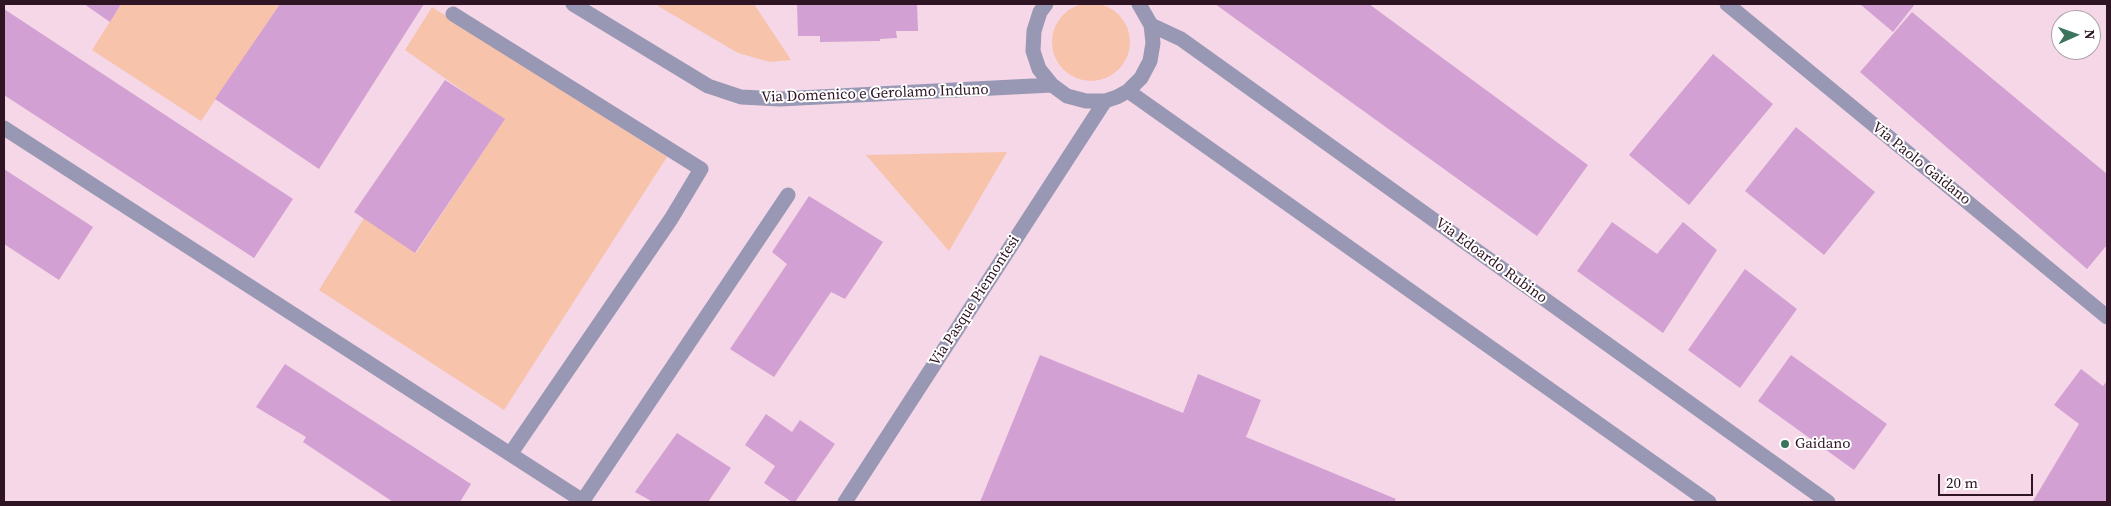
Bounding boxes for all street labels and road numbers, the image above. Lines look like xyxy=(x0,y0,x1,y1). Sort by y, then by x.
street label: Via Domenico e Gerolamo Induno xyxy=(761,81,989,107)
street label: Via Paolo Gaidano xyxy=(1868,119,1974,209)
street label: Via Edoardo Rubino xyxy=(1432,214,1550,308)
street label: Via Pasque Piemontesi xyxy=(926,232,1024,370)

